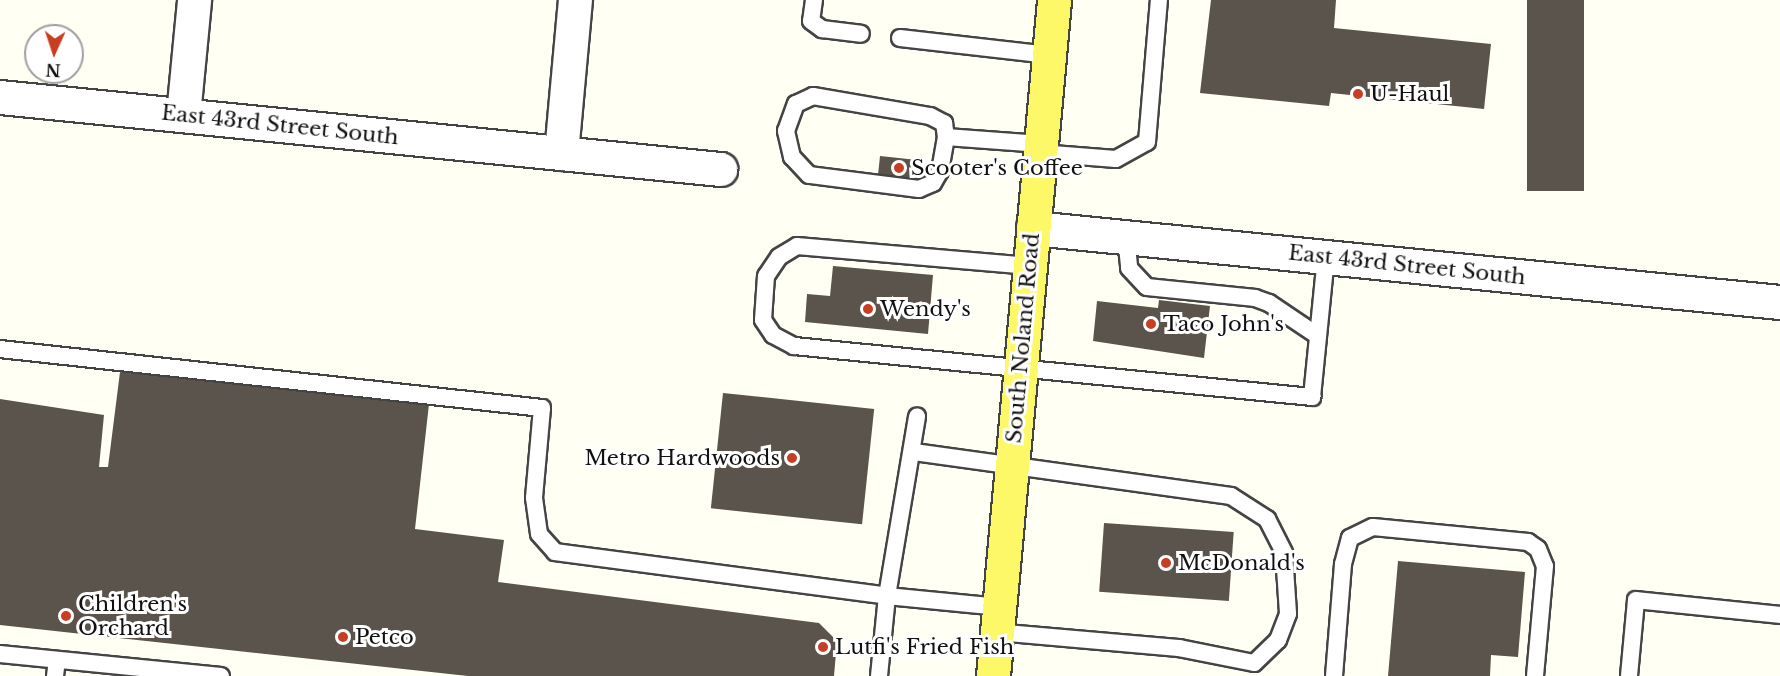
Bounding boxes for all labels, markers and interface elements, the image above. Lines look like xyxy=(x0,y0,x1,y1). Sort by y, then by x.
north arrow xyxy=(24,24,84,84)
text: N xyxy=(45,60,61,80)
place label: U-Haul xyxy=(1370,81,1449,107)
marker: U-Haul xyxy=(1351,87,1365,101)
street label: East 43rd Street South xyxy=(160,100,400,150)
place label: Scooter's Coffee xyxy=(911,155,1083,181)
marker: Scooter's Coffee xyxy=(892,161,906,175)
street label: South Noland Road xyxy=(1001,232,1045,444)
street label: East 43rd Street South xyxy=(1287,240,1527,290)
place label: Wendy's xyxy=(880,296,971,322)
marker: Wendy's xyxy=(861,302,875,316)
place label: Taco John's xyxy=(1163,311,1284,337)
marker: Taco John's xyxy=(1144,317,1158,331)
place label: Metro Hardwoods xyxy=(584,445,780,471)
marker: Metro Hardwoods xyxy=(785,451,799,465)
place label: McDonald's xyxy=(1178,550,1305,576)
marker: McDonald's xyxy=(1159,556,1173,570)
place label: Children's Orchard xyxy=(78,591,187,641)
marker: Children's Orchard xyxy=(59,609,73,623)
place label: Petco xyxy=(355,624,414,650)
marker: Petco xyxy=(336,630,350,644)
place label: Lutfi's Fried Fish xyxy=(835,634,1014,660)
marker: Lutfi's Fried Fish xyxy=(816,640,830,654)

